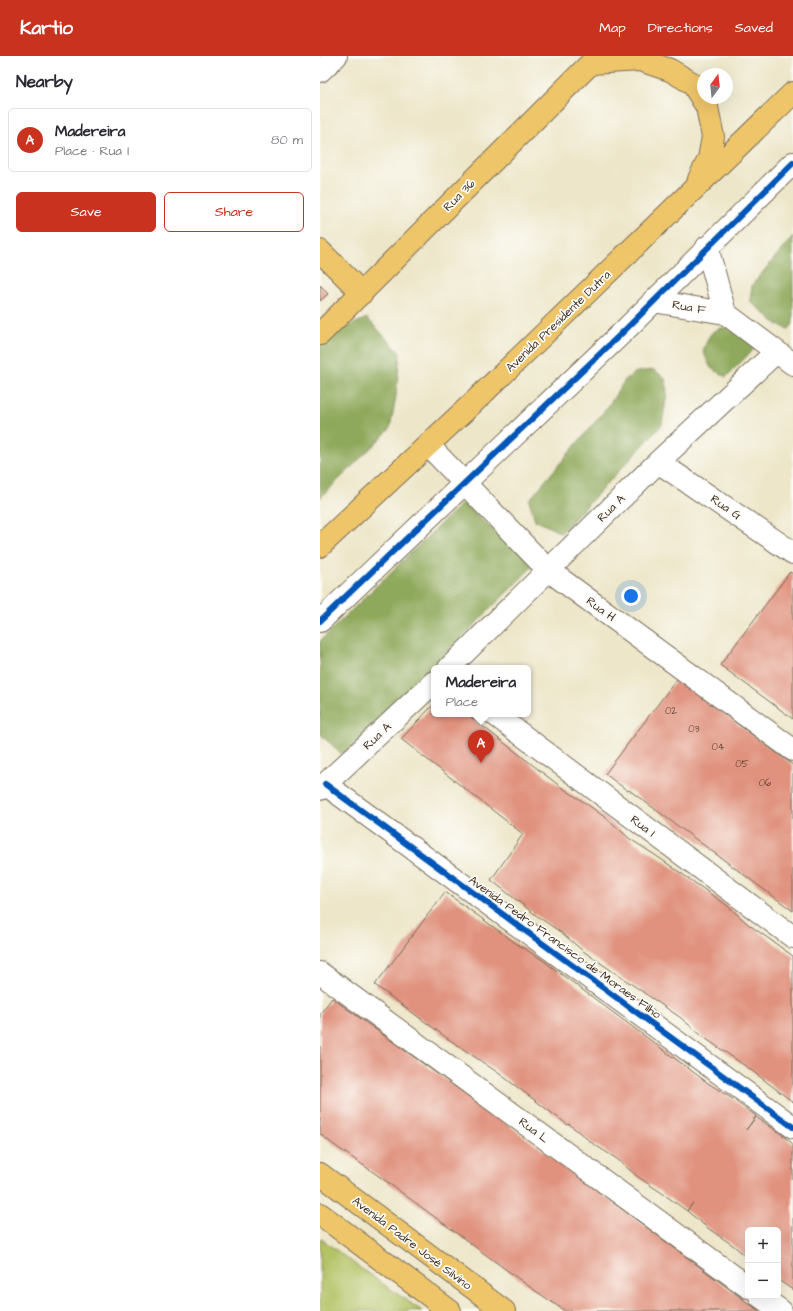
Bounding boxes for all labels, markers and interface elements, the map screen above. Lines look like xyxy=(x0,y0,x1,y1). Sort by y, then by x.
text: Kartio xyxy=(20,15,73,42)
text: Map xyxy=(599,18,626,38)
text: Directions xyxy=(648,18,713,38)
text: Saved xyxy=(735,18,773,38)
north arrow xyxy=(697,68,733,104)
text: Nearby xyxy=(16,70,73,94)
text: Madereira xyxy=(55,121,125,142)
text: A xyxy=(26,131,34,149)
text: 80 m xyxy=(271,131,303,149)
text: Place · Rua I xyxy=(55,142,129,160)
street label: Rua 36 xyxy=(439,175,480,215)
button: Save xyxy=(16,192,156,232)
button: Share xyxy=(164,192,304,232)
street label: Avenida Presidente Dutra xyxy=(502,267,615,376)
street label: Rua F xyxy=(671,296,708,319)
street label: Rua A xyxy=(594,490,629,526)
street label: Rua G xyxy=(707,491,745,524)
your location xyxy=(621,586,641,606)
street label: Rua H xyxy=(582,593,619,626)
popup xyxy=(431,665,531,717)
text: Madereira xyxy=(446,672,516,693)
text: Place xyxy=(446,693,478,711)
house number: 02 xyxy=(665,704,677,718)
street label: Rua A xyxy=(359,719,396,754)
house number: 03 xyxy=(688,722,700,736)
pin: A xyxy=(468,730,494,763)
house number: 04 xyxy=(711,740,725,754)
house number: 05 xyxy=(735,757,749,771)
house number: 06 xyxy=(759,776,772,790)
street label: Rua I xyxy=(627,811,659,842)
street label: Avenida Pedro Francisco de Moraes Filho xyxy=(465,872,665,1023)
street label: Rua L xyxy=(515,1114,553,1148)
street label: Avenida Padre José Silvino xyxy=(348,1193,475,1294)
map controls xyxy=(745,1227,781,1299)
button: + xyxy=(745,1227,781,1263)
button: − xyxy=(745,1263,781,1299)

